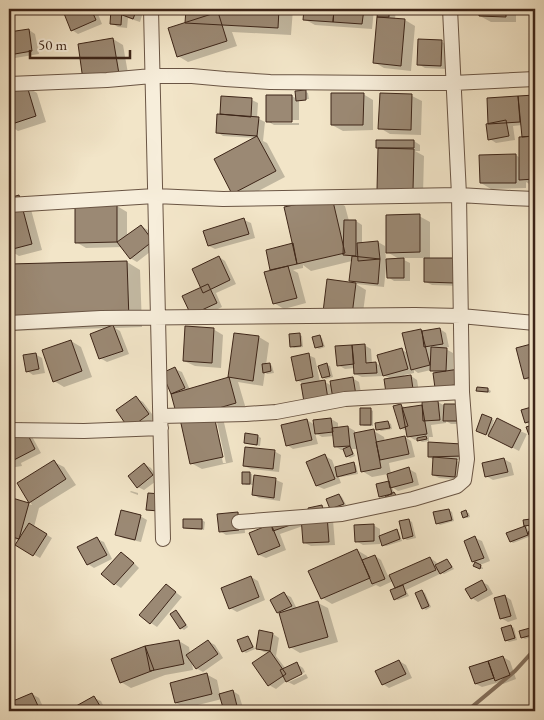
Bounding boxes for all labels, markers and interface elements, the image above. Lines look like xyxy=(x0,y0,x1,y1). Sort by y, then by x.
scale bar xyxy=(30,28,130,60)
text: 50 m xyxy=(38,35,67,54)

